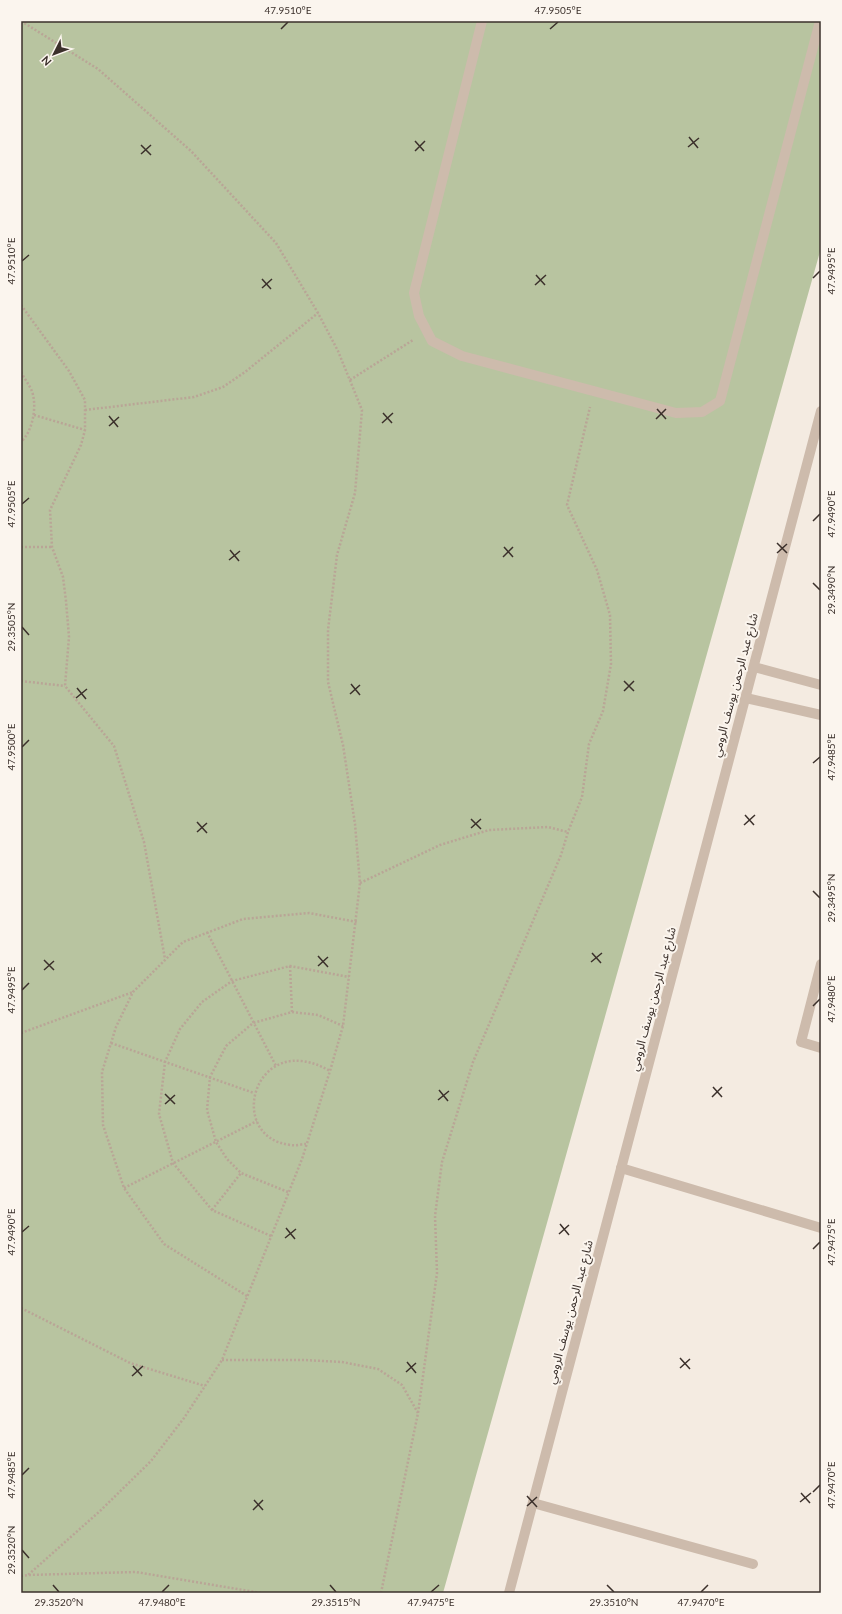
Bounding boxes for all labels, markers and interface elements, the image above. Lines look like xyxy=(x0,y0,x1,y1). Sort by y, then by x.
text: 47.9510°E xyxy=(264,4,312,16)
text: 47.9505°E xyxy=(534,4,582,16)
north arrow xyxy=(34,34,74,74)
text: N xyxy=(39,54,54,69)
text: 47.9510°E xyxy=(5,237,17,285)
text: 47.9495°E xyxy=(825,247,837,295)
text: 47.9505°E xyxy=(5,480,17,528)
text: 47.9490°E xyxy=(825,490,837,538)
text: 29.3490°N xyxy=(825,566,837,614)
text: 29.3505°N xyxy=(5,603,17,651)
street label: شارع عبد الرحمن يوسف الرومي xyxy=(708,611,764,759)
text: 47.9500°E xyxy=(5,723,17,771)
text: 47.9485°E xyxy=(825,733,837,781)
text: 29.3495°N xyxy=(825,874,837,922)
street label: شارع عبد الرحمن يوسف الرومي xyxy=(626,925,682,1073)
text: 47.9495°E xyxy=(5,966,17,1014)
text: 47.9480°E xyxy=(825,975,837,1023)
text: 47.9490°E xyxy=(5,1208,17,1256)
text: 47.9475°E xyxy=(825,1218,837,1266)
street label: شارع عبد الرحمن يوسف الرومي xyxy=(543,1238,599,1386)
text: 47.9485°E xyxy=(5,1451,17,1499)
text: 47.9470°E xyxy=(825,1461,837,1509)
text: 29.3520°N xyxy=(5,1526,17,1574)
text: 29.3520°N xyxy=(35,1596,83,1608)
text: 47.9480°E xyxy=(138,1596,186,1608)
text: 29.3515°N xyxy=(312,1596,360,1608)
text: 47.9475°E xyxy=(407,1596,455,1608)
text: 29.3510°N xyxy=(590,1596,638,1608)
text: 47.9470°E xyxy=(677,1596,725,1608)

